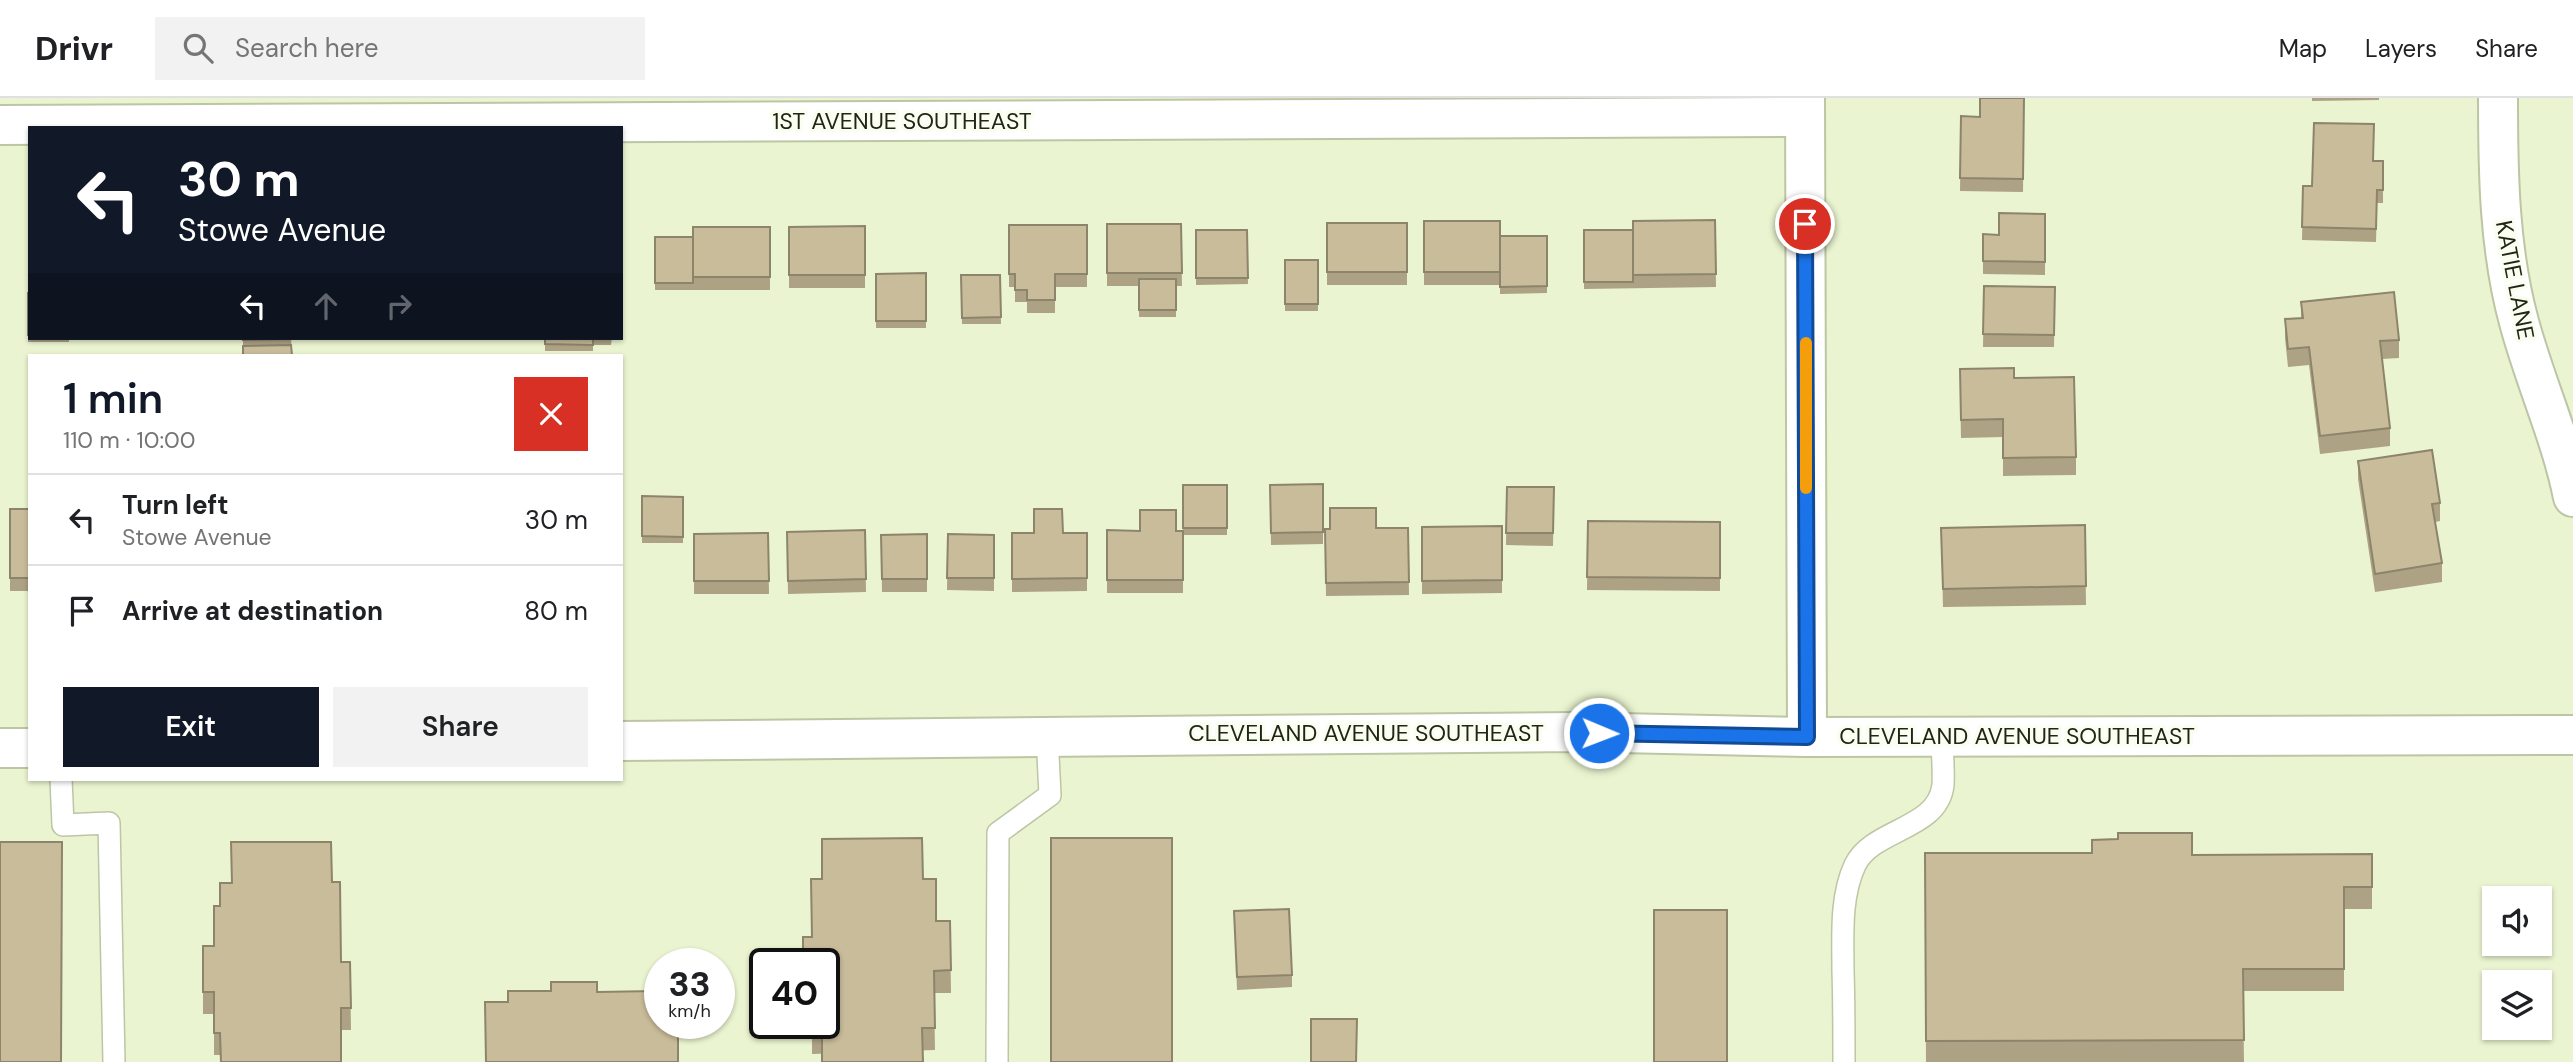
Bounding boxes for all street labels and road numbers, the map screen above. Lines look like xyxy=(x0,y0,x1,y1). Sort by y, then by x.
street label: 1ST AVENUE SOUTHEAST xyxy=(772,106,1032,136)
street label: KATIE LANE xyxy=(2489,218,2541,342)
street label: CLEVELAND AVENUE SOUTHEAST xyxy=(1188,718,1544,748)
street label: CLEVELAND AVENUE SOUTHEAST xyxy=(1839,721,2195,751)

